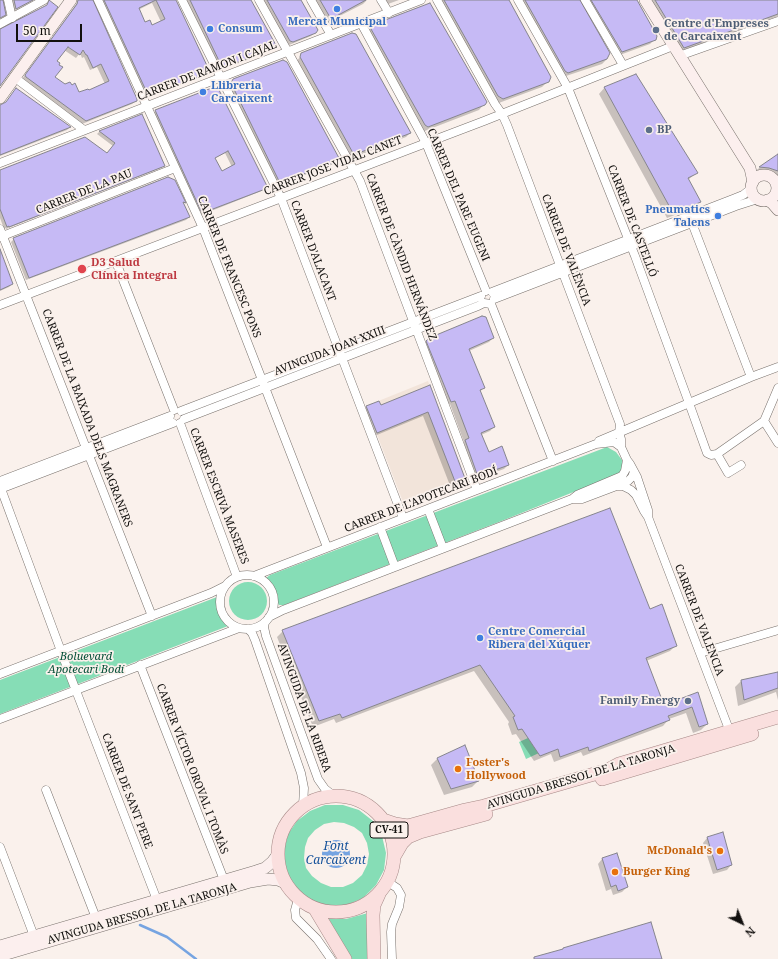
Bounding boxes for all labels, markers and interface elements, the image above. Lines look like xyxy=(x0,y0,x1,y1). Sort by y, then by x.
marker: Mercat Municipal xyxy=(332,4,342,14)
place label: Mercat Municipal xyxy=(288,15,386,29)
scale bar xyxy=(18,16,84,42)
place label: Centre d'Empreses de Carcaixent xyxy=(664,17,769,43)
text: 50 m xyxy=(23,22,51,39)
place label: Consum xyxy=(218,22,263,36)
marker: Consum xyxy=(205,24,215,34)
marker: Centre d'Empreses de Carcaixent xyxy=(651,25,661,35)
street label: CARRER DE RAMON I CAJAL xyxy=(135,38,279,104)
place label: Llibreria Carcaixent xyxy=(211,79,272,105)
marker: Llibreria Carcaixent xyxy=(198,87,208,97)
place label: BP xyxy=(657,123,671,137)
marker: BP xyxy=(644,125,654,135)
street label: CARRER DEL PARE EUGENI xyxy=(424,127,492,263)
street label: CARRER JOSE VIDAL CANET xyxy=(262,134,404,198)
street label: CARRER DE CASTELLÓ xyxy=(604,163,660,279)
street label: CARRER DE LA PAU xyxy=(34,167,134,217)
street label: CARRER DE CÀNDID HERNÁNDEZ xyxy=(363,172,439,342)
street label: CARRER DE VALÈNCIA xyxy=(539,192,593,308)
street label: CARRER DE FRANCESC PONS xyxy=(194,194,264,340)
street label: CARRER D'ALACANT xyxy=(288,199,338,303)
place label: Pneumatics Talens xyxy=(645,203,710,229)
marker: Pneumatics Talens xyxy=(713,211,723,221)
place label: D3 Salud Clínica Integral xyxy=(91,256,177,282)
marker: D3 Salud Clínica Integral xyxy=(76,263,88,275)
street label: CARRER DE LA BAIXADA DELS MAGRANERS xyxy=(39,307,135,529)
street label: AVINGUDA JOAN XXIII xyxy=(272,324,388,378)
street label: CARRER ESCRIVÀ MASERES xyxy=(187,426,251,566)
street label: CARRER DE L'APOTECARI BODÍ xyxy=(342,465,500,535)
street label: CARRER DE VALENCIA xyxy=(672,562,726,678)
place label: Centre Comercial Ribera del Xúquer xyxy=(488,625,590,651)
marker: Centre Comercial Ribera del Xúquer xyxy=(475,633,485,643)
street label: AVINGUDA DE LA RIBERA xyxy=(274,642,334,774)
park label: Boluevard Apotecari Bodí xyxy=(48,650,124,676)
street label: CARRER VÍCTOR OROVAL I TOMÀS xyxy=(153,682,231,856)
place label: Family Energy xyxy=(600,694,680,708)
marker: Family Energy xyxy=(683,696,693,706)
street label: CARRER DE SANT PERE xyxy=(99,731,155,851)
street label: AVINGUDA BRESSOL DE LA TARONJA xyxy=(485,742,677,812)
place label: Foster's Hollywood xyxy=(466,756,526,782)
marker: Foster's Hollywood xyxy=(453,764,463,774)
road number: CV-41 xyxy=(370,822,408,838)
water label: Font Carcaixent xyxy=(306,840,366,868)
place label: McDonald's xyxy=(647,844,712,858)
marker: McDonald's xyxy=(715,846,725,856)
place label: Burger King xyxy=(623,865,690,879)
marker: Burger King xyxy=(610,867,620,877)
street label: AVINGUDA BRESSOL DE LA TARONJA xyxy=(46,881,238,947)
north arrow xyxy=(722,903,762,943)
text: N xyxy=(742,924,759,941)

